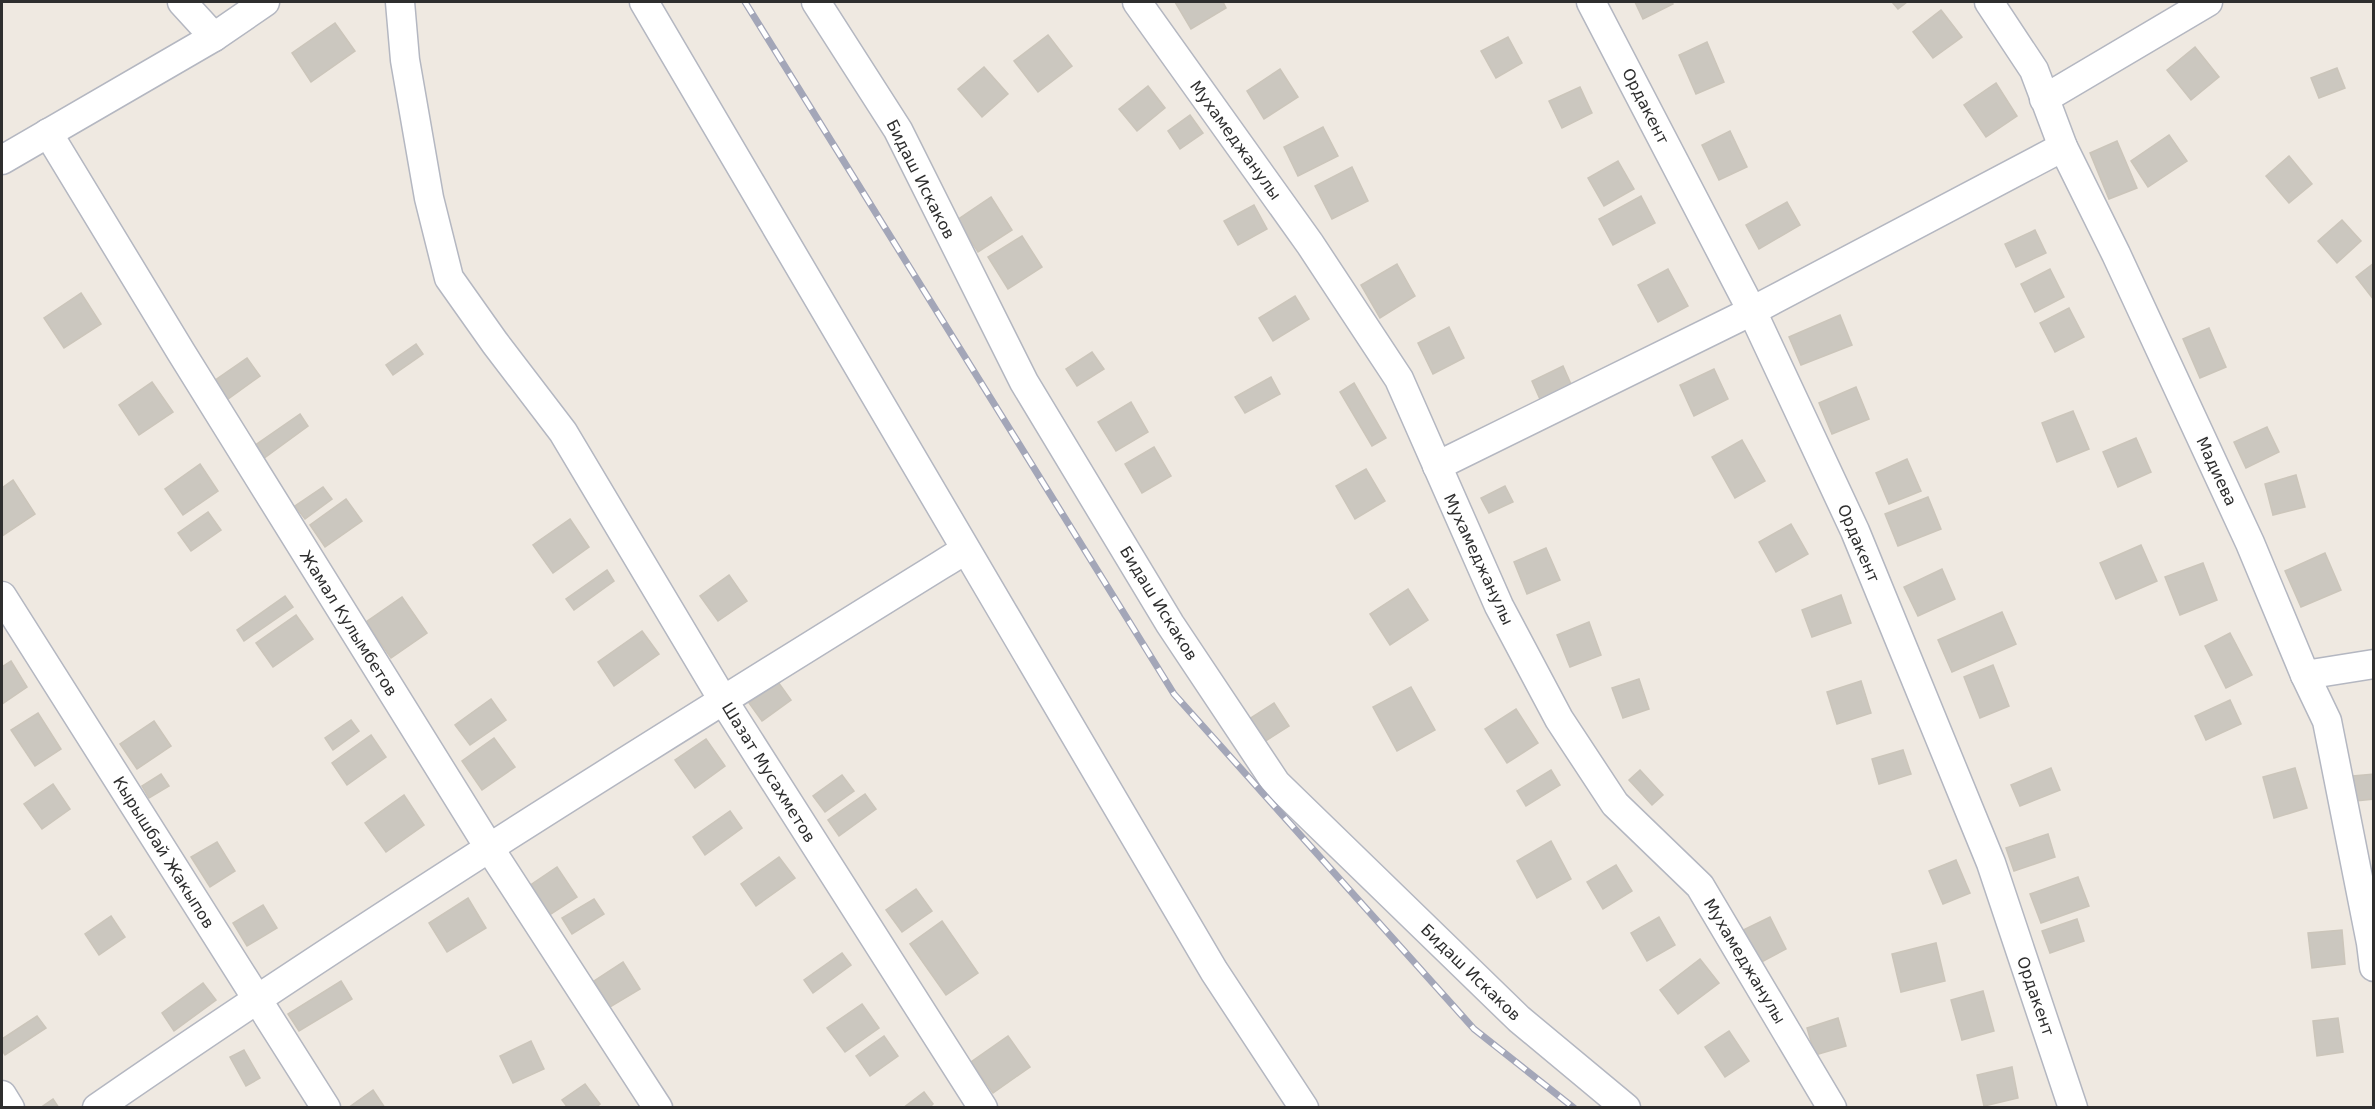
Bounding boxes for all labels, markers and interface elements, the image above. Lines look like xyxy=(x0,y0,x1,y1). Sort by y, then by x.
street label: Ордакент xyxy=(1618,65,1673,147)
street label: Мухамеджанулы xyxy=(1186,77,1285,204)
street label: Бидаш Искаков xyxy=(882,117,959,242)
street label: Мадиева xyxy=(2192,434,2241,509)
street label: Мухамеджанулы xyxy=(1440,491,1517,628)
street label: Ордакент xyxy=(1834,501,1883,585)
street label: Бидаш Искаков xyxy=(1116,543,1201,664)
street label: Жамал Кулымбетов xyxy=(296,547,401,700)
street label: Шазат Мусахметов xyxy=(718,699,819,846)
street label: Кырышбай Жакыпов xyxy=(109,773,218,932)
street label: Мухамеджанулы xyxy=(1700,895,1789,1027)
street label: Бидаш Искаков xyxy=(1417,920,1524,1025)
street label: Ордакент xyxy=(2013,954,2058,1038)

